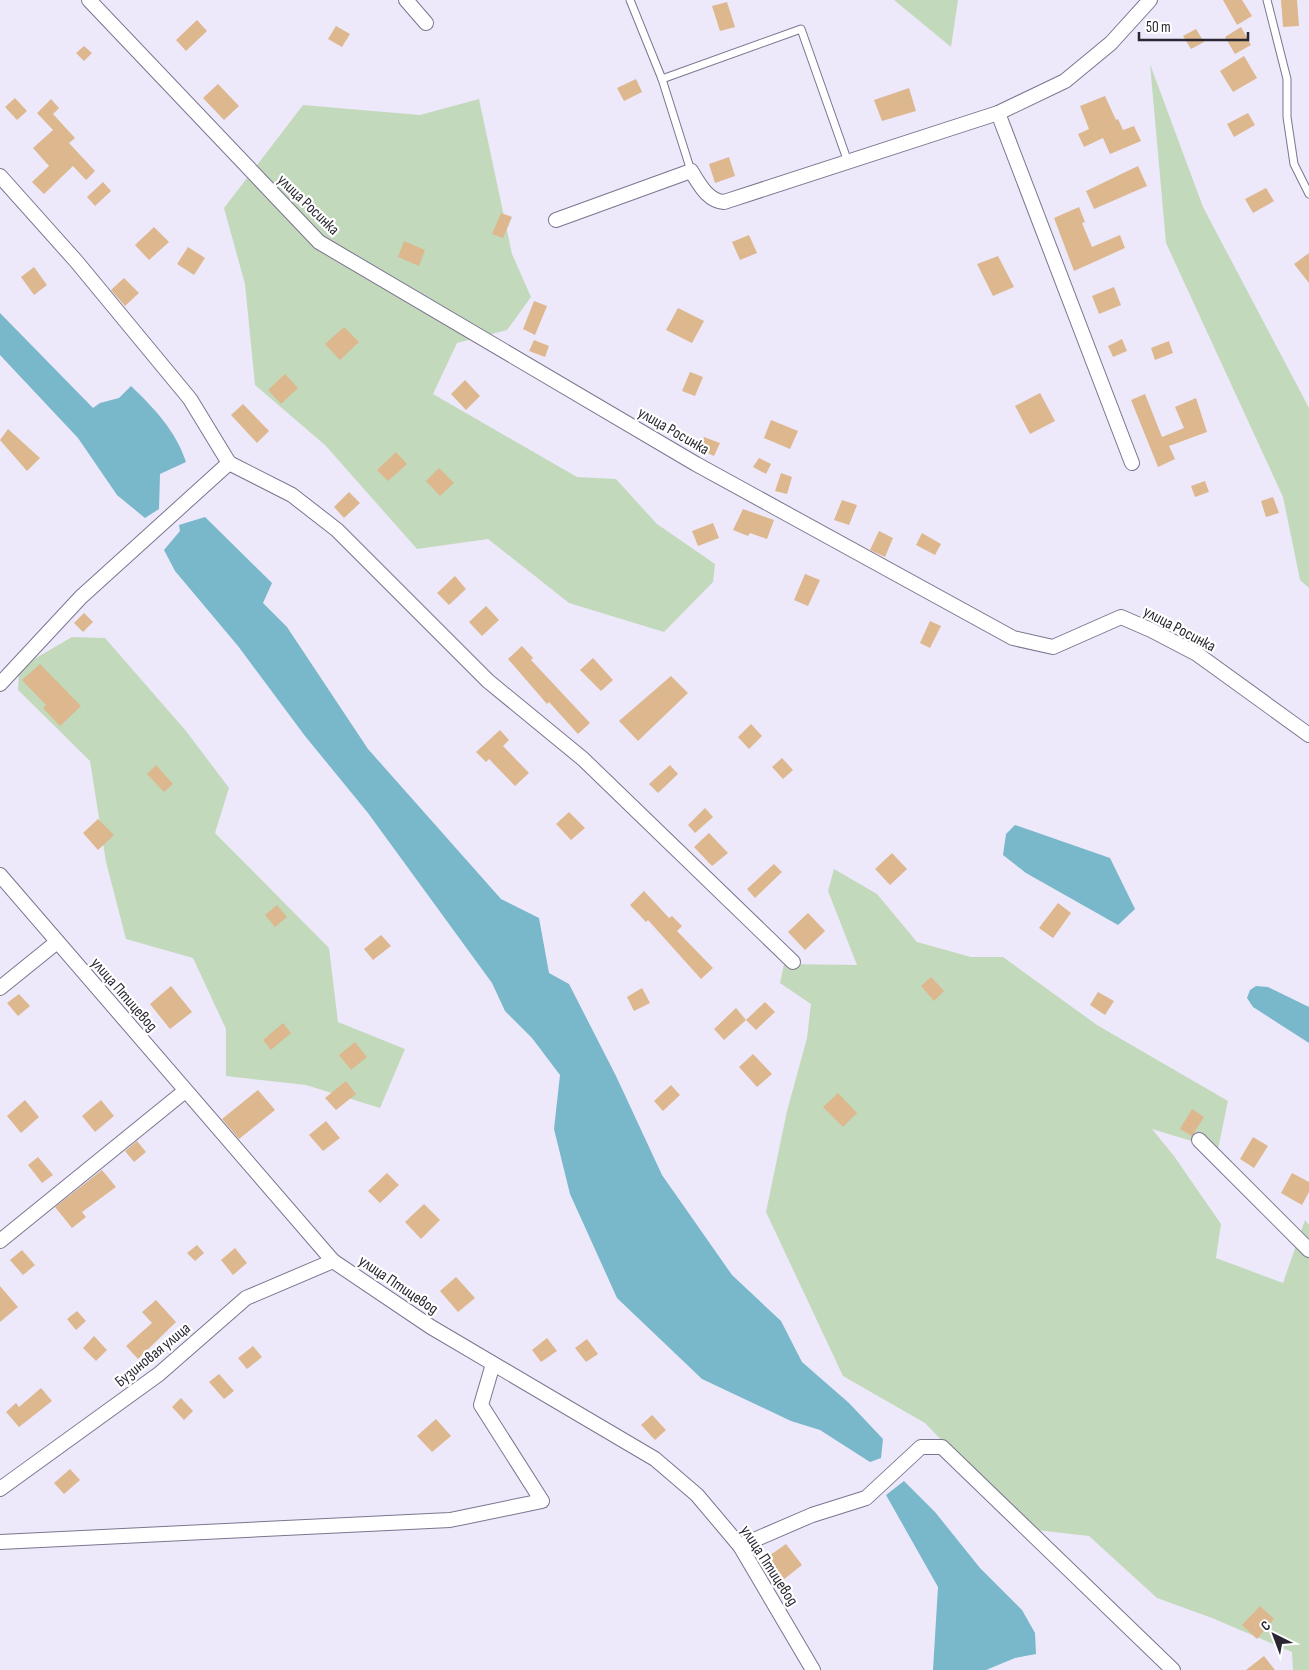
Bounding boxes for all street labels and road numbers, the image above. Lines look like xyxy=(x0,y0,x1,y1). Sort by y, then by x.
street label: улица Росинка xyxy=(273,171,343,239)
street label: улица Росинка xyxy=(634,403,712,459)
street label: улица Росинка xyxy=(1140,602,1219,656)
street label: улица Птицевод xyxy=(87,954,161,1036)
street label: улица Птицевод xyxy=(355,1252,442,1319)
street label: Бузиновая улица xyxy=(111,1319,194,1391)
street label: улица Птицевод xyxy=(736,1522,802,1610)

